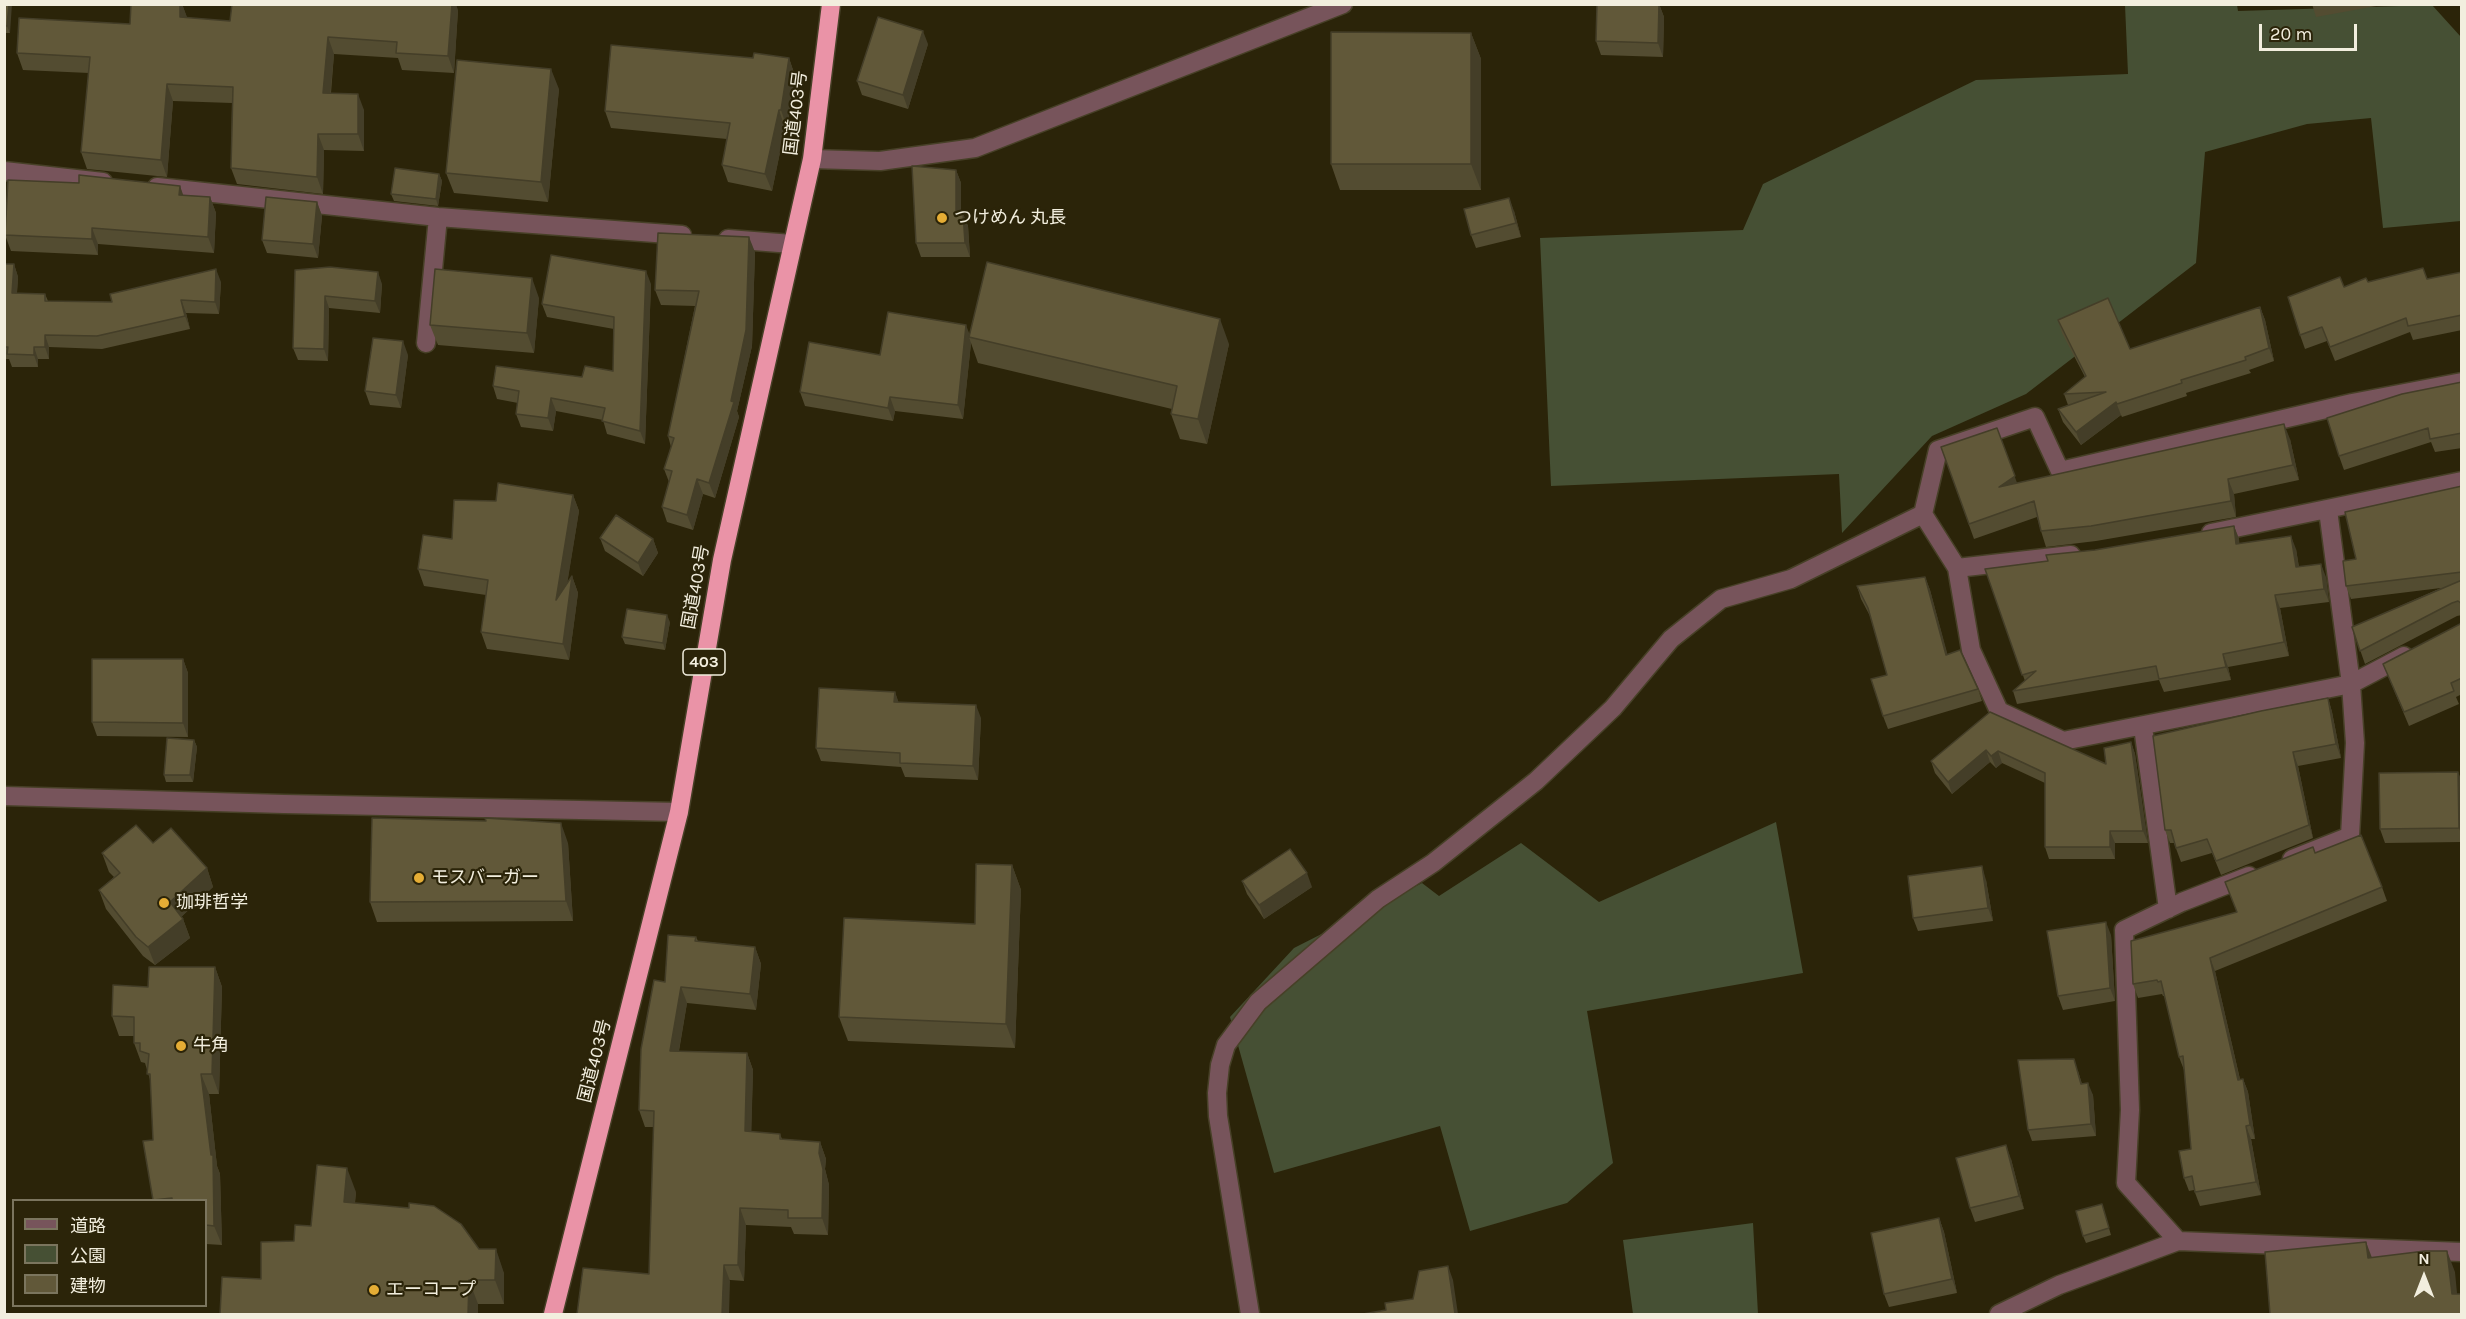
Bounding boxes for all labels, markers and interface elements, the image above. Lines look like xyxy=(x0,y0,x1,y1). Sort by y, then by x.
scale bar xyxy=(2262,12,2360,50)
text: 20 m xyxy=(2270,23,2312,45)
street label: 国道403号 xyxy=(780,69,812,157)
place label: つけめん 丸長 xyxy=(954,207,1066,229)
marker: つけめん 丸長 xyxy=(935,211,949,225)
street label: 国道403号 xyxy=(678,543,714,631)
road number: 403 xyxy=(683,649,725,675)
place label: モスバーガー xyxy=(431,867,539,889)
marker: モスバーガー xyxy=(412,871,426,885)
place label: 珈琲哲学 xyxy=(176,892,248,914)
marker: 珈琲哲学 xyxy=(157,896,171,910)
street label: 国道403号 xyxy=(574,1017,616,1105)
place label: 牛角 xyxy=(193,1035,229,1057)
marker: 牛角 xyxy=(174,1039,188,1053)
legend xyxy=(12,1199,207,1307)
text: 道路 xyxy=(70,1215,106,1237)
text: 公園 xyxy=(70,1245,106,1267)
north arrow xyxy=(2394,1247,2454,1307)
text: N xyxy=(2418,1249,2430,1268)
text: 建物 xyxy=(70,1275,106,1297)
place label: エーコープ xyxy=(386,1279,476,1301)
marker: エーコープ xyxy=(367,1283,381,1297)

